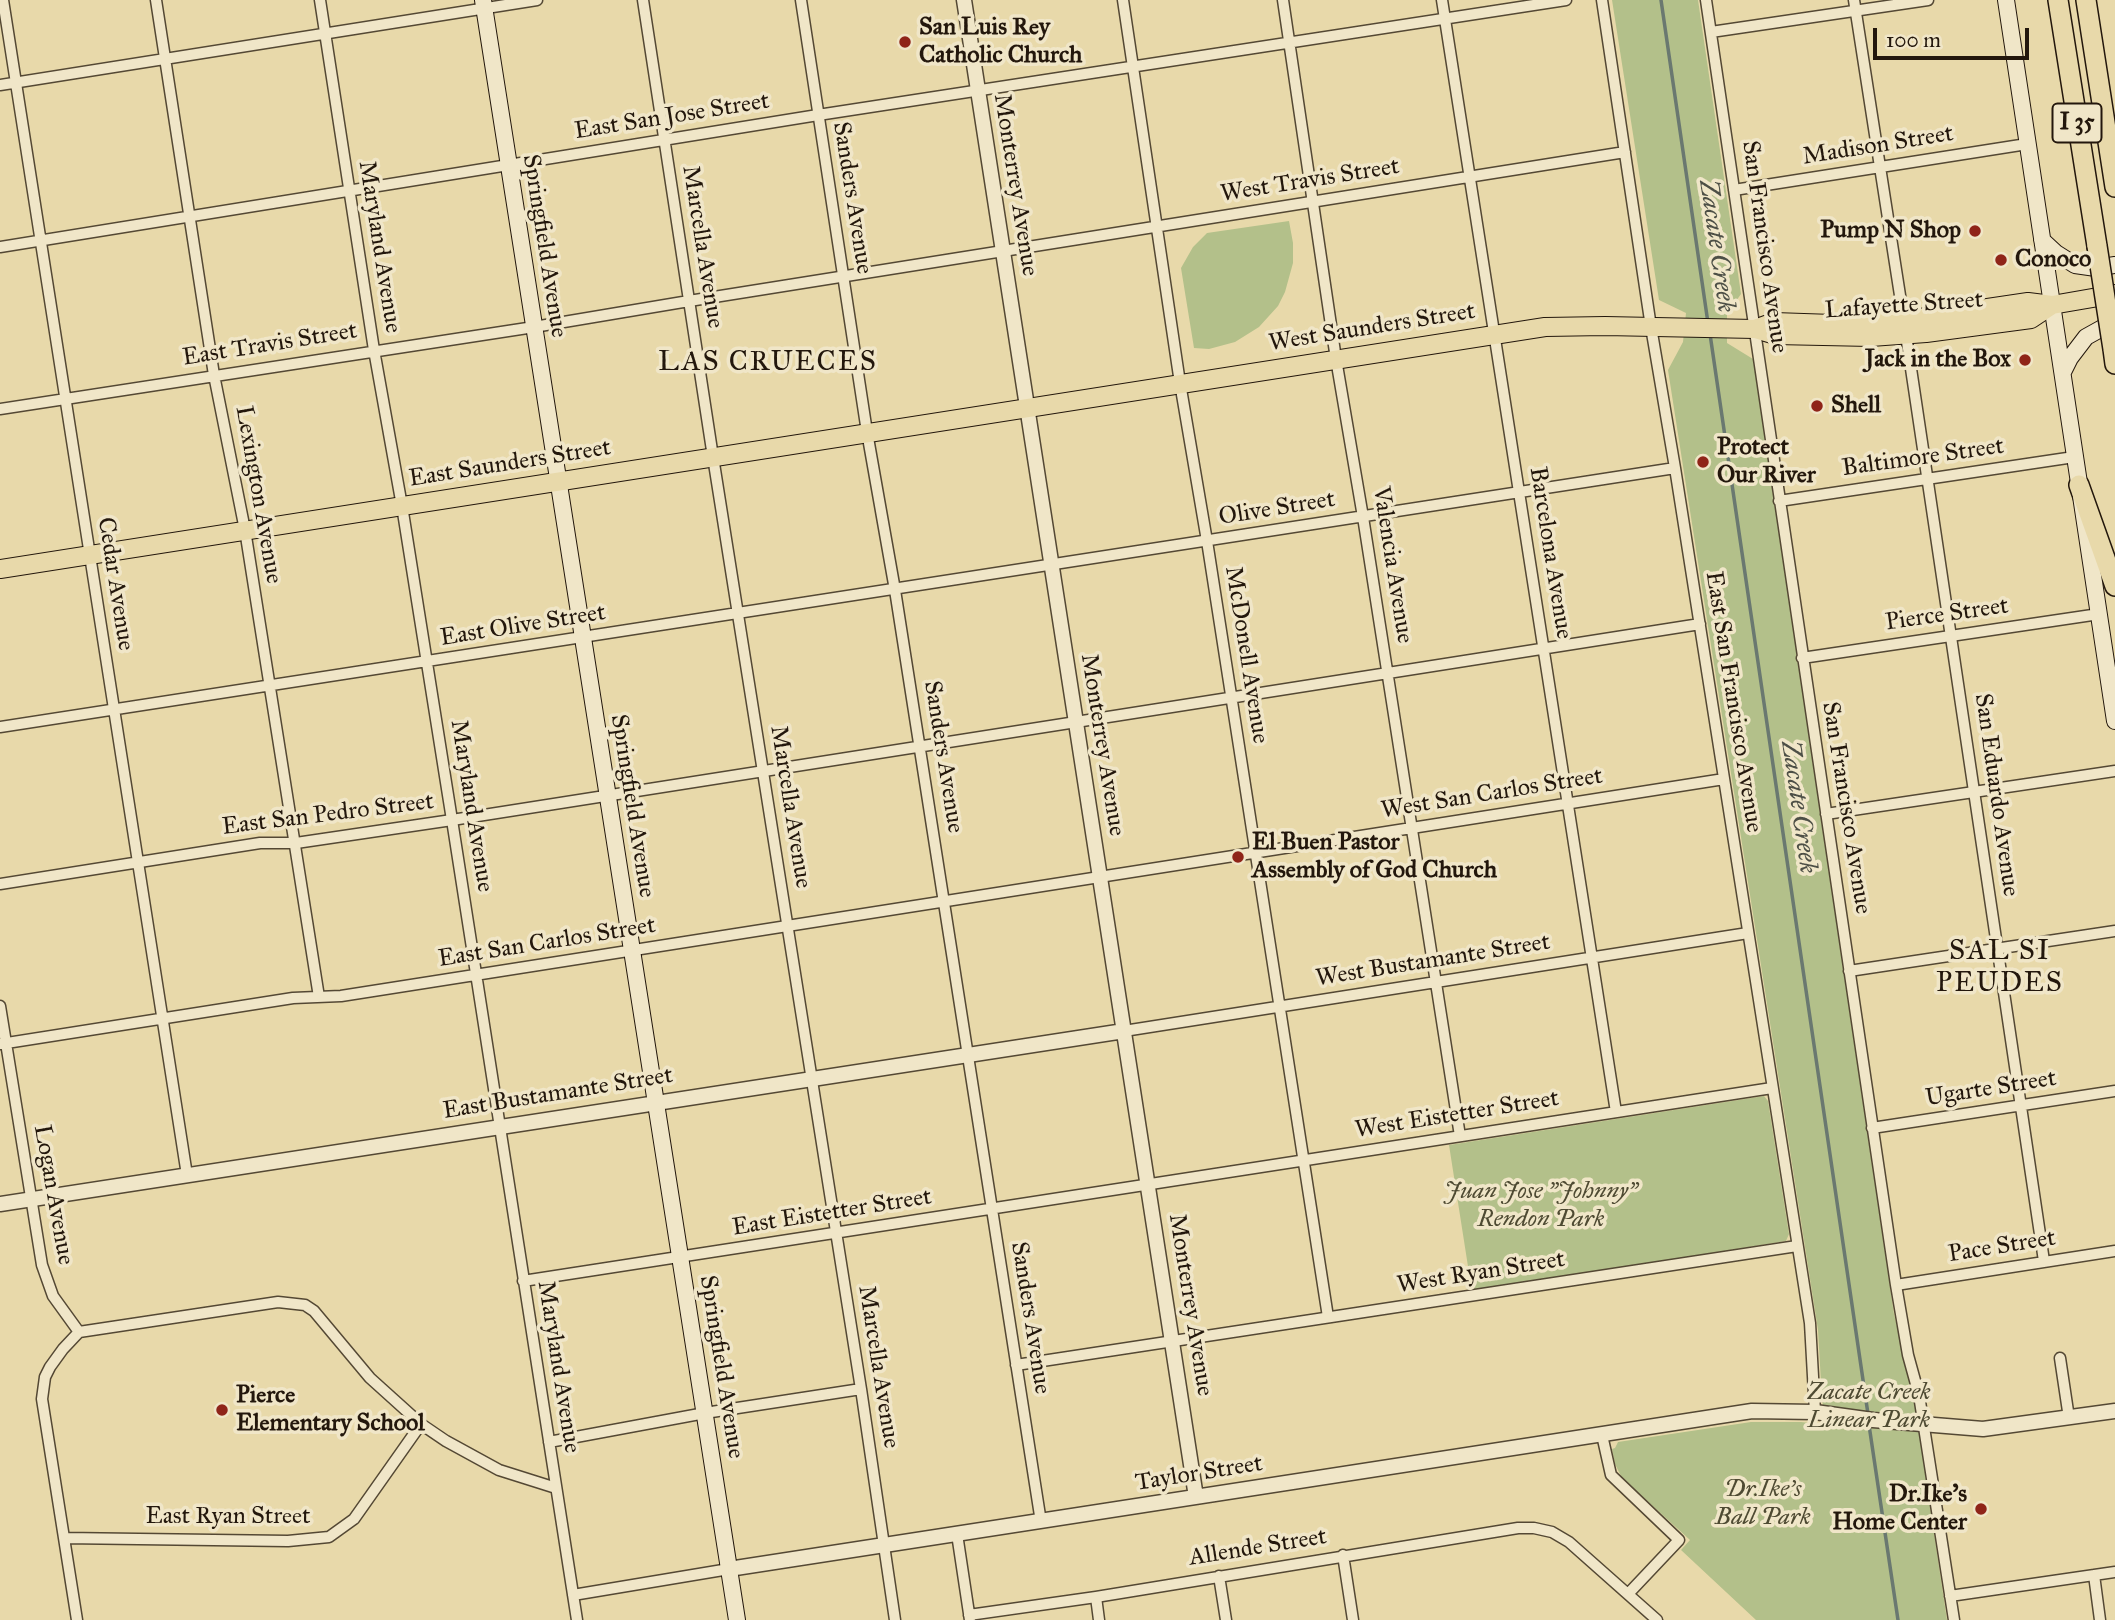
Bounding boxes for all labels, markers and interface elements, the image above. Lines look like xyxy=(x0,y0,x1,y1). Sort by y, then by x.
place label: San Luis Rey Catholic Church xyxy=(919,14,1082,70)
scale bar xyxy=(1877,14,2033,58)
text: 100 m xyxy=(1886,27,1941,53)
marker: San Luis Rey Catholic Church xyxy=(897,34,913,50)
street label: East San Jose Street xyxy=(573,87,771,147)
street label: Monterrey Avenue xyxy=(986,92,1044,278)
road number: I 35 xyxy=(2052,104,2102,142)
street label: Sanders Avenue xyxy=(826,120,878,276)
street label: Madison Street xyxy=(1801,120,1955,172)
street label: San Francisco Avenue xyxy=(1735,139,1793,355)
street label: Springfield Avenue xyxy=(515,152,573,340)
street label: West Travis Street xyxy=(1218,153,1402,209)
street label: Maryland Avenue xyxy=(351,159,407,335)
street label: Marcella Avenue xyxy=(675,164,729,330)
water label: Zacate Creek xyxy=(1691,178,1741,314)
place label: Pump N Shop xyxy=(1820,217,1961,245)
marker: Pump N Shop xyxy=(1967,223,1983,239)
place label: Conoco xyxy=(2015,246,2091,274)
marker: Conoco xyxy=(1993,252,2009,268)
street label: Lafayette Street xyxy=(1824,286,1984,326)
street label: West Saunders Street xyxy=(1267,297,1477,359)
street label: East Travis Street xyxy=(181,317,359,373)
district label: LAS CRUECES xyxy=(660,346,876,380)
place label: Jack in the Box xyxy=(1865,346,2011,374)
marker: Jack in the Box xyxy=(2017,352,2033,368)
place label: Shell xyxy=(1831,392,1881,420)
marker: Shell xyxy=(1809,398,1825,414)
street label: Lexington Avenue xyxy=(228,404,288,586)
street label: Baltimore Street xyxy=(1840,432,2006,484)
street label: East Saunders Street xyxy=(407,434,613,494)
place label: Protect Our River xyxy=(1717,434,1816,490)
marker: Protect Our River xyxy=(1695,454,1711,470)
street label: Barcelona Avenue xyxy=(1522,465,1578,641)
street label: Valencia Avenue xyxy=(1365,484,1419,646)
street label: Olive Street xyxy=(1217,486,1337,532)
street label: Cedar Avenue xyxy=(90,515,140,653)
street label: McDonell Avenue xyxy=(1218,564,1274,746)
street label: East San Francisco Avenue xyxy=(1698,569,1768,835)
street label: Pierce Street xyxy=(1884,592,2010,638)
street label: East Olive Street xyxy=(438,599,608,653)
street label: Monterrey Avenue xyxy=(1073,652,1131,838)
street label: Sanders Avenue xyxy=(917,679,969,835)
street label: San Eduardo Avenue xyxy=(1967,692,2025,898)
street label: San Francisco Avenue xyxy=(1815,700,1877,916)
street label: Springfield Avenue xyxy=(603,712,661,900)
street label: Maryland Avenue xyxy=(443,718,499,894)
street label: Marcella Avenue xyxy=(763,724,817,890)
water label: Zacate Creek xyxy=(1773,739,1823,875)
street label: West San Carlos Street xyxy=(1379,762,1605,826)
street label: East San Pedro Street xyxy=(221,788,435,842)
place label: El Buen Pastor Assembly of God Church xyxy=(1252,829,1497,885)
marker: El Buen Pastor Assembly of God Church xyxy=(1230,849,1246,865)
street label: East San Carlos Street xyxy=(436,912,658,974)
street label: West Bustamante Street xyxy=(1314,928,1552,994)
district label: SAL SI PEUDES xyxy=(1937,935,2063,1001)
street label: East Bustamante Street xyxy=(441,1062,675,1126)
street label: Ugarte Street xyxy=(1924,1064,2058,1114)
street label: West Eistetter Street xyxy=(1353,1085,1561,1145)
street label: Logan Avenue xyxy=(27,1123,79,1267)
park label: Juan Jose "Johnny" Rendon Park xyxy=(1444,1178,1638,1234)
street label: East Eistetter Street xyxy=(730,1183,934,1243)
street label: Monterrey Avenue xyxy=(1161,1212,1219,1398)
street label: Pace Street xyxy=(1946,1224,2058,1270)
street label: Sanders Avenue xyxy=(1004,1240,1056,1396)
street label: West Ryan Street xyxy=(1395,1246,1567,1300)
street label: Springfield Avenue xyxy=(692,1273,750,1461)
street label: Maryland Avenue xyxy=(530,1279,586,1455)
street label: Marcella Avenue xyxy=(851,1284,905,1450)
park label: Zacate Creek Linear Park xyxy=(1807,1379,1931,1435)
place label: Pierce Elementary School xyxy=(236,1382,425,1438)
marker: Pierce Elementary School xyxy=(214,1402,230,1418)
street label: Taylor Street xyxy=(1133,1450,1265,1498)
park label: Dr.Ike's Ball Park xyxy=(1715,1476,1811,1532)
place label: Dr.Ike's Home Center xyxy=(1832,1481,1967,1537)
marker: Dr.Ike's Home Center xyxy=(1973,1501,1989,1517)
street label: East Ryan Street xyxy=(145,1503,311,1531)
street label: Allende Street xyxy=(1187,1523,1329,1573)

